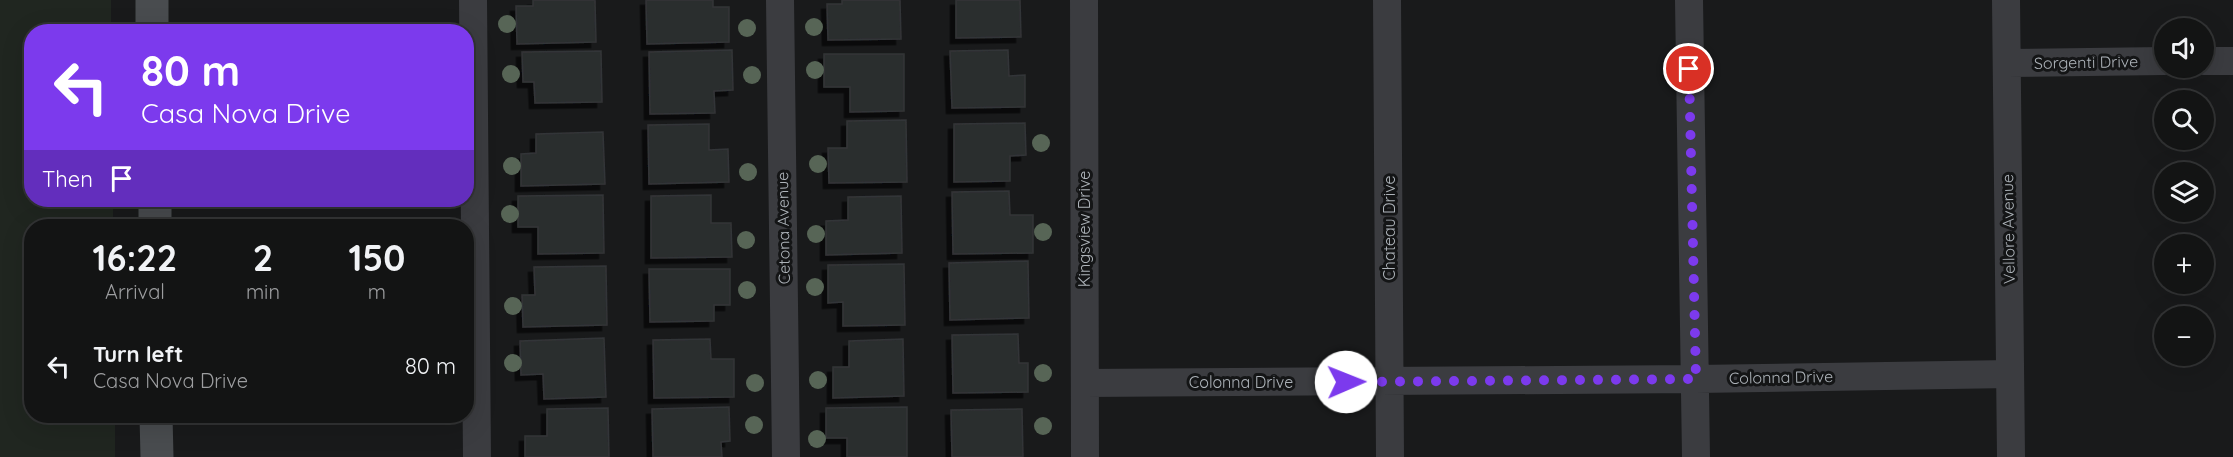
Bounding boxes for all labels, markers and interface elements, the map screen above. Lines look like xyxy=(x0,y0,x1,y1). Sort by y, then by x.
map controls xyxy=(2154,18,2214,366)
button: sound xyxy=(2154,18,2214,78)
pin xyxy=(1663,43,1714,94)
text: 80 m xyxy=(141,44,240,97)
icon: left xyxy=(42,48,120,126)
street label: Sorgenti Drive xyxy=(2034,51,2138,73)
icon: arrive xyxy=(1672,52,1705,85)
button: search xyxy=(2154,90,2214,150)
text: Casa Nova Drive xyxy=(141,96,350,130)
icon: arrive xyxy=(105,162,138,195)
button: layers xyxy=(2154,162,2214,222)
text: Then xyxy=(42,165,93,193)
street label: Kingsview Drive xyxy=(1074,171,1094,287)
street label: Cetona Avenue xyxy=(772,172,794,284)
street label: Vellore Avenue xyxy=(1997,174,2019,284)
street label: Chateau Drive xyxy=(1379,175,1399,281)
button: + xyxy=(2154,234,2214,294)
text: 16:22 xyxy=(93,235,177,280)
text: 2 xyxy=(253,235,273,280)
text: 150 xyxy=(349,235,405,280)
text: Arrival xyxy=(105,279,165,304)
text: min xyxy=(246,279,280,304)
text: m xyxy=(368,279,386,304)
button: − xyxy=(2154,306,2214,366)
text: Turn left xyxy=(93,340,183,368)
icon: left xyxy=(42,350,75,383)
position arrow xyxy=(1314,350,1378,414)
text: 80 m xyxy=(405,352,456,380)
street label: Colonna Drive xyxy=(1729,366,1833,388)
text: Casa Nova Drive xyxy=(93,368,248,393)
street label: Colonna Drive xyxy=(1189,372,1293,392)

